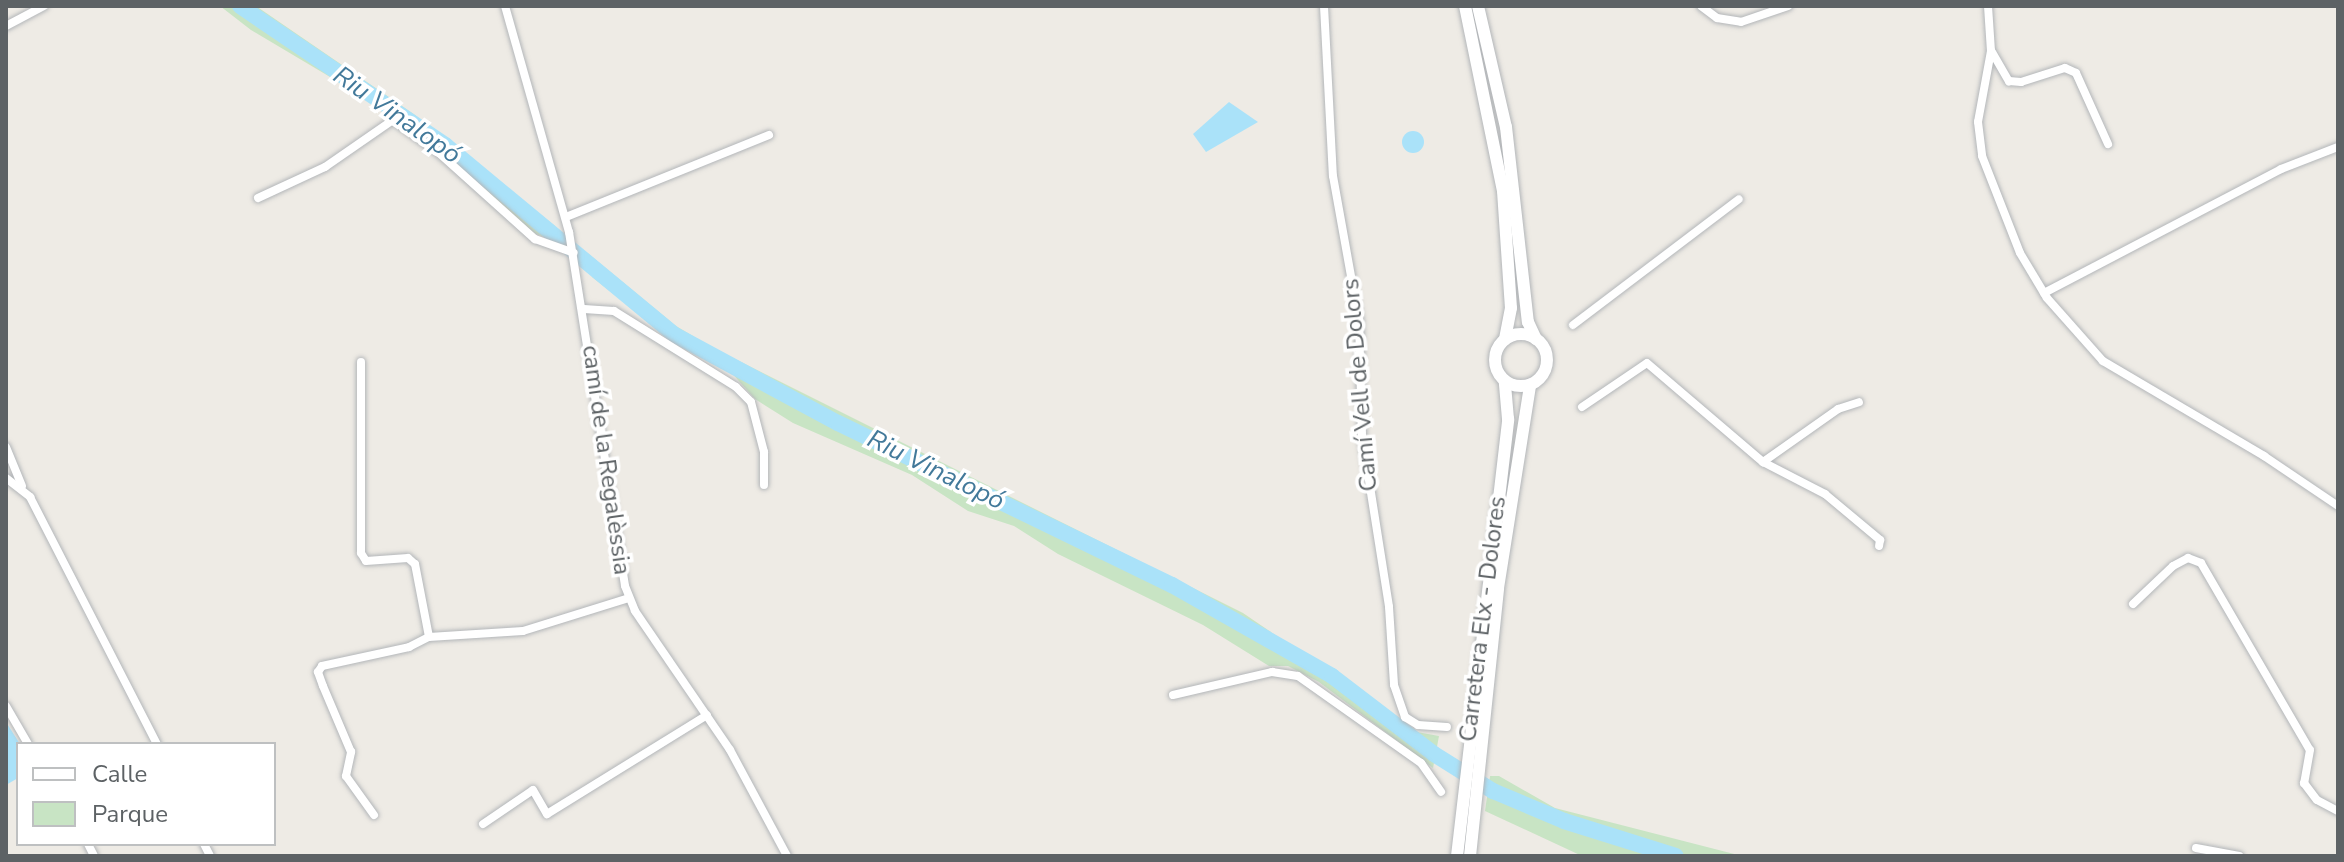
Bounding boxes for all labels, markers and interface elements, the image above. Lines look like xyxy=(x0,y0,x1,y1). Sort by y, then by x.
water label: Riu Vinalopó xyxy=(327,60,467,170)
street label: Camí Vell de Dolors xyxy=(1336,277,1384,493)
street label: camí de la Regalèssia xyxy=(576,343,636,577)
water label: Riu Vinalopó xyxy=(862,423,1010,517)
street label: Carretera Elx - Dolores xyxy=(1454,495,1512,743)
legend xyxy=(16,742,276,846)
text: Calle xyxy=(92,758,147,790)
text: Parque xyxy=(92,798,168,830)

